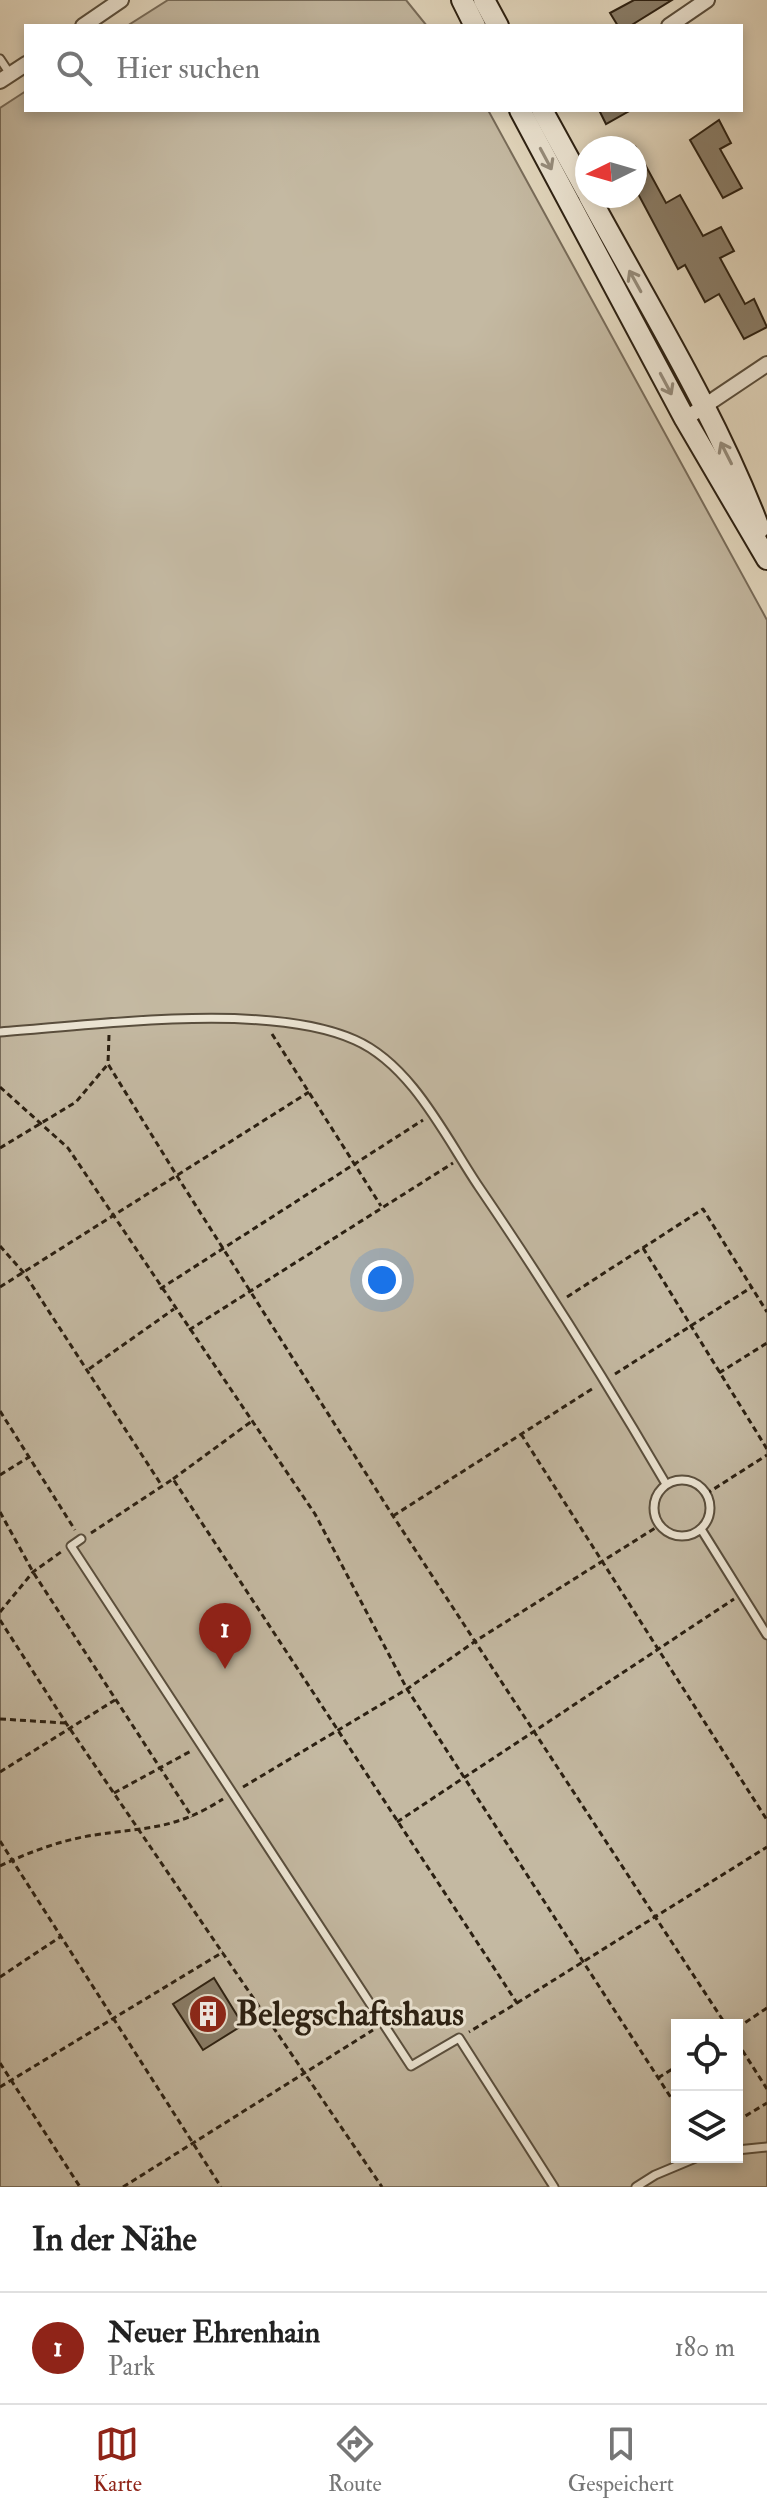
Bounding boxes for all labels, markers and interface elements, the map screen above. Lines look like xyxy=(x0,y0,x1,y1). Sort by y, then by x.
search box xyxy=(24,24,743,112)
icon: search xyxy=(52,46,96,90)
text: Hier suchen xyxy=(116,50,260,87)
north arrow xyxy=(575,136,647,208)
one-way arrow xyxy=(539,146,554,170)
one-way arrow xyxy=(627,269,642,293)
one-way arrow xyxy=(658,372,674,395)
one-way arrow xyxy=(718,442,734,465)
your location xyxy=(362,1260,402,1300)
pin: 1 xyxy=(199,1603,251,1669)
building icon: Belegschaftshaus xyxy=(187,1993,229,2035)
place label: Belegschaftshaus xyxy=(236,1993,464,2036)
map controls xyxy=(671,2019,743,2163)
button: locate xyxy=(671,2019,743,2091)
button: layers xyxy=(671,2091,743,2163)
text: In der Nähe xyxy=(32,2218,197,2261)
text: Neuer Ehrenhain xyxy=(108,2314,320,2351)
text: 1 xyxy=(53,2332,63,2364)
text: 180 m xyxy=(675,2332,735,2364)
text: Park xyxy=(108,2351,155,2383)
tab: Karte xyxy=(93,2422,142,2498)
tab: Route xyxy=(328,2422,382,2498)
tab: Gespeichert xyxy=(568,2422,674,2498)

